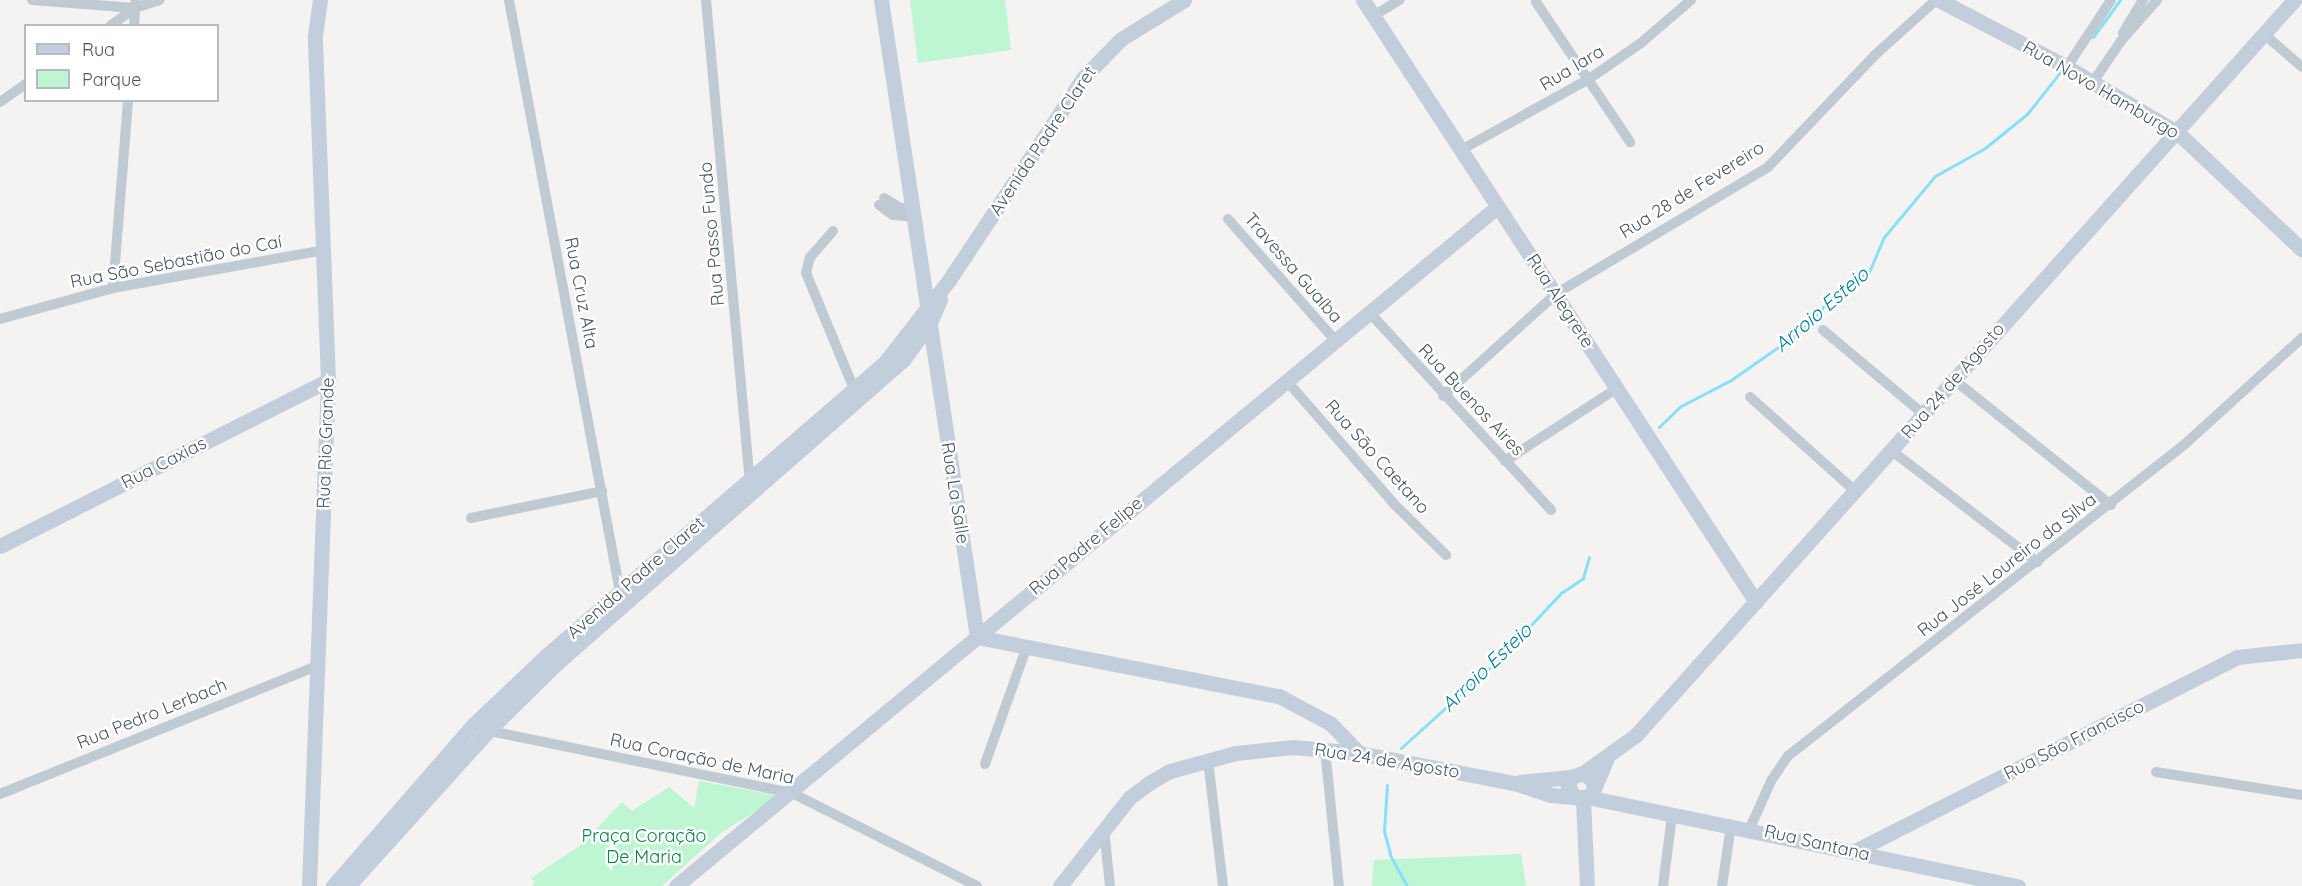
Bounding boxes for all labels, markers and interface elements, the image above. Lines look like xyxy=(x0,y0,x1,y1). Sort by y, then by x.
legend xyxy=(24,24,219,102)
street label: Rua Novo Hamburgo xyxy=(2019,36,2183,144)
text: Rua xyxy=(82,38,115,61)
street label: Rua Iara xyxy=(1536,40,1608,96)
street label: Avenida Padre Claret xyxy=(985,62,1101,220)
text: Parque xyxy=(82,68,141,91)
street label: Rua 28 de Fevereiro xyxy=(1616,137,1768,243)
street label: Rua Passo Fundo xyxy=(695,161,729,307)
street label: Travessa Guaíba xyxy=(1239,208,1347,328)
street label: Rua São Sebastião do Caí xyxy=(68,231,284,293)
street label: Rua Cruz Alta xyxy=(560,235,602,351)
street label: Rua Alegrete xyxy=(1522,250,1598,352)
water label: Arroio Esteio xyxy=(1769,262,1873,356)
street label: Rua 24 de Agosto xyxy=(1897,319,2009,443)
street label: Rua Buenos Aires xyxy=(1414,339,1528,461)
street label: Rua Rio Grande xyxy=(313,377,339,509)
street label: Rua São Caetano xyxy=(1320,396,1434,518)
street label: Rua Caxias xyxy=(118,432,210,494)
street label: Rua La Salle xyxy=(936,441,974,545)
street label: Rua José Loureiro da Silva xyxy=(1913,488,2101,642)
street label: Rua Padre Felipe xyxy=(1025,492,1147,600)
street label: Avenida Padre Claret xyxy=(563,512,709,644)
water label: Arroio Esteio xyxy=(1436,618,1536,716)
street label: Rua Pedro Lerbach xyxy=(74,674,230,754)
street label: Rua São Francisco xyxy=(2000,695,2148,785)
street label: Rua Coração de Maria xyxy=(608,729,796,789)
street label: Rua 24 de Agosto xyxy=(1313,739,1461,783)
street label: Rua Santana xyxy=(1762,820,1872,866)
park label: Praça Coração De Maria xyxy=(582,826,706,868)

